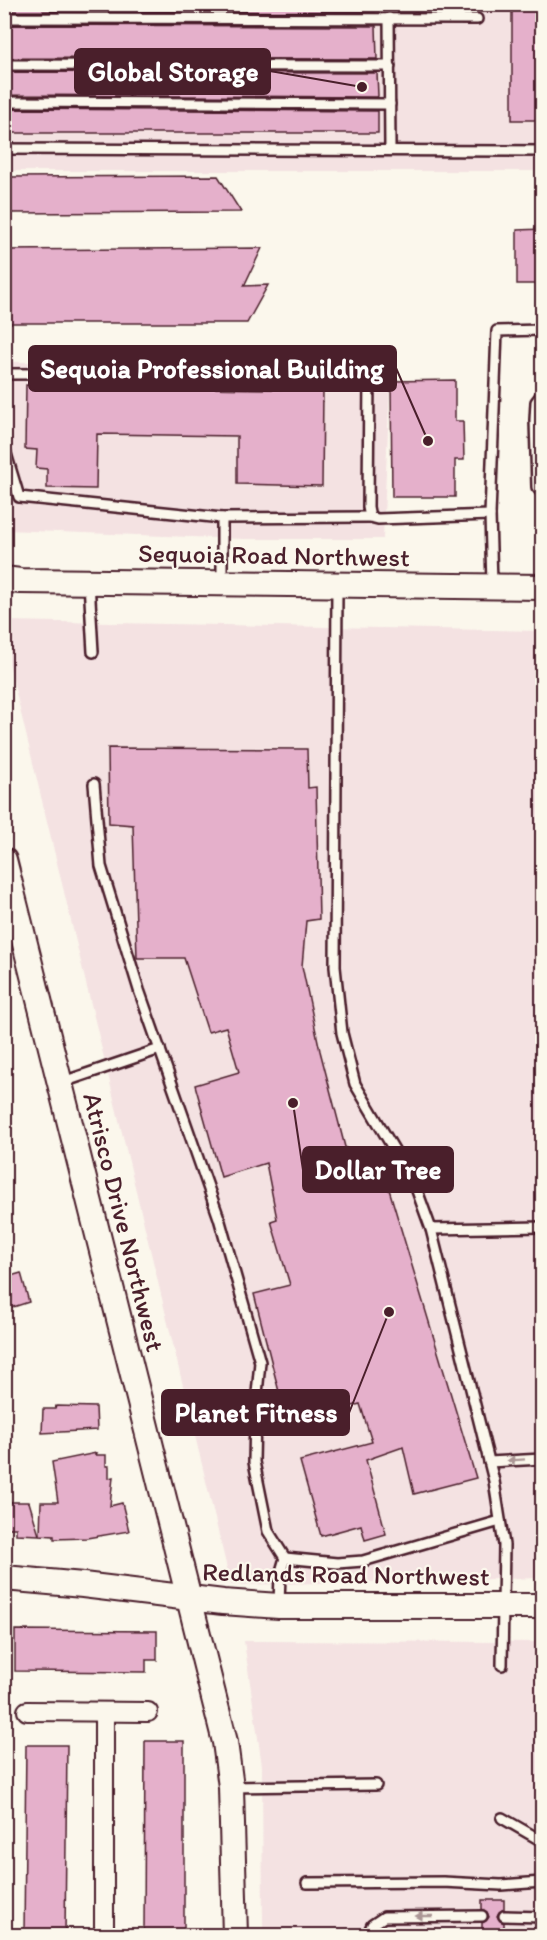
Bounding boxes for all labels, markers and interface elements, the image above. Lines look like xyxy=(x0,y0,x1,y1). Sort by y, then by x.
callout: Global Storage xyxy=(75,49,270,94)
text: Global Storage xyxy=(87,55,259,88)
callout: Sequoia Professional Building xyxy=(29,346,396,391)
text: Sequoia Professional Building xyxy=(40,352,385,385)
street label: Sequoia Road Northwest xyxy=(138,537,410,573)
street label: Atrisco Drive Northwest xyxy=(76,1089,172,1355)
callout: Dollar Tree xyxy=(303,1147,453,1192)
text: Dollar Tree xyxy=(315,1153,442,1186)
callout: Planet Fitness xyxy=(162,1390,349,1435)
text: Planet Fitness xyxy=(175,1396,337,1429)
one-way arrow xyxy=(506,1456,525,1465)
street label: Redlands Road Northwest xyxy=(202,1555,490,1593)
one-way arrow xyxy=(414,1912,433,1921)

